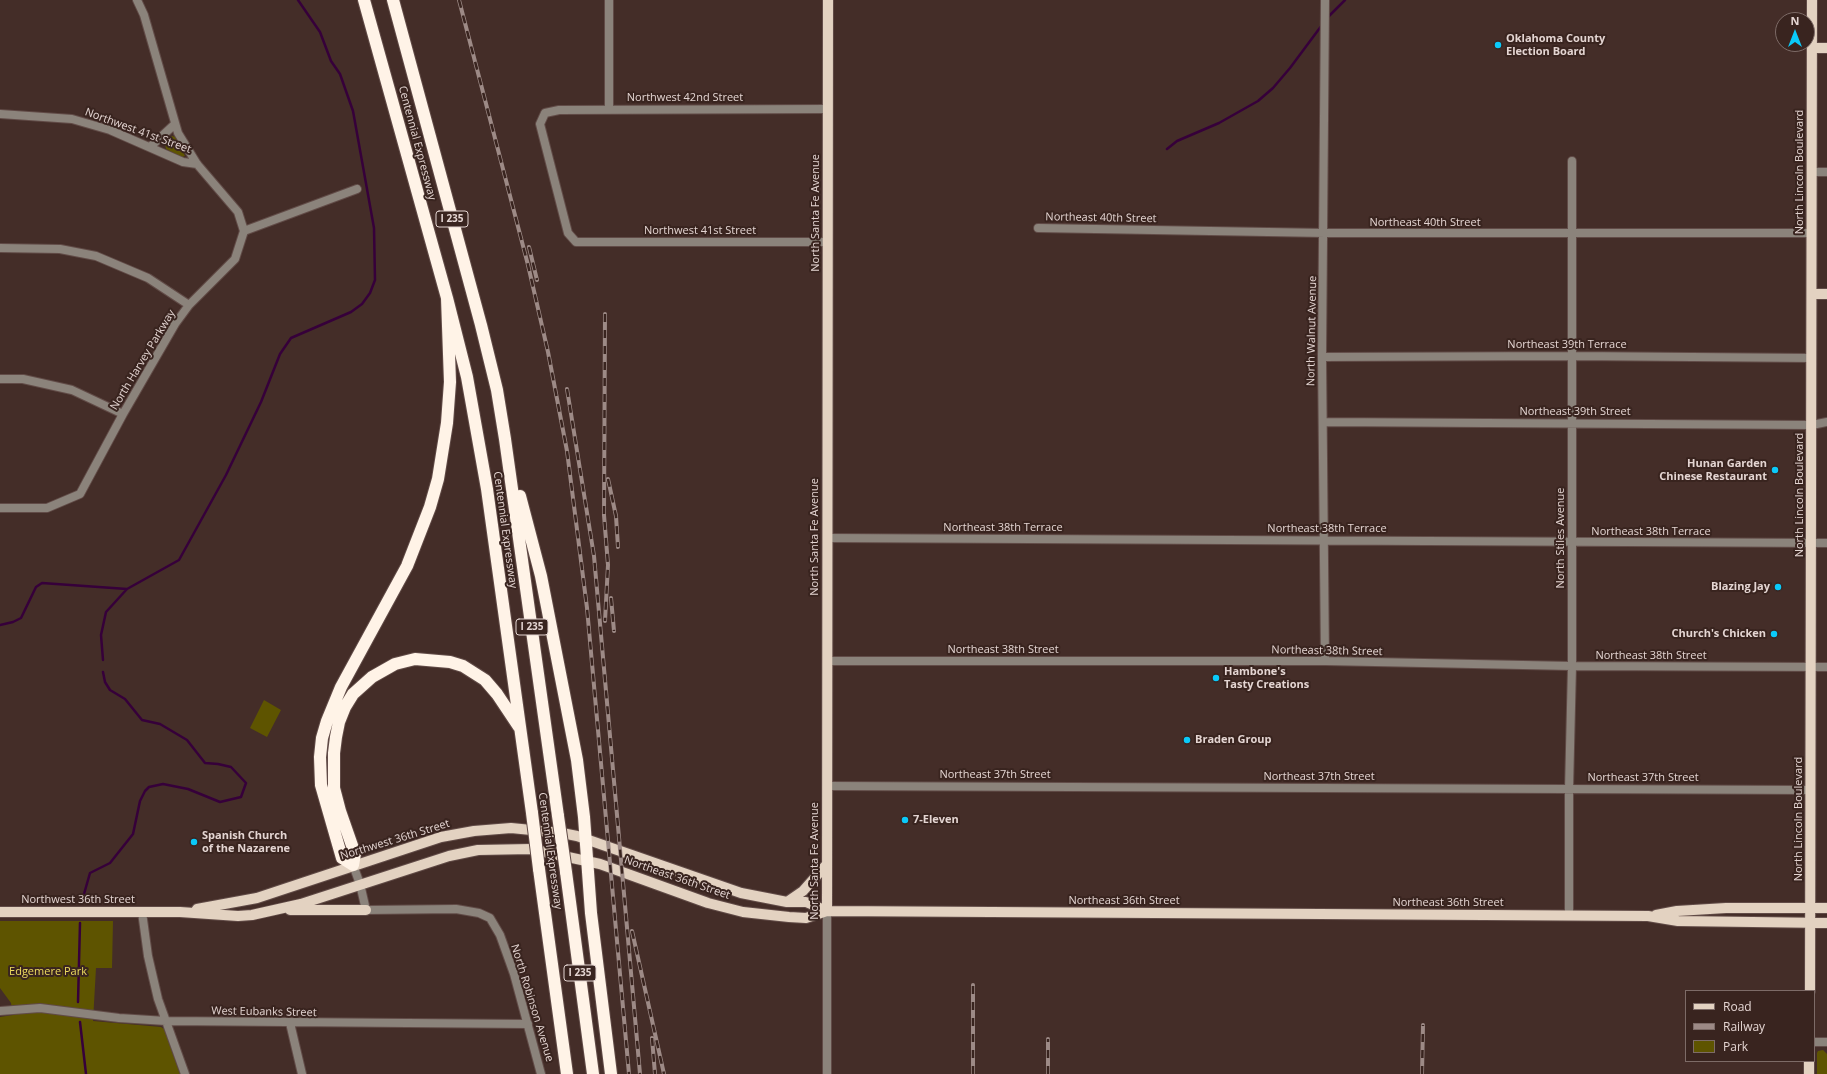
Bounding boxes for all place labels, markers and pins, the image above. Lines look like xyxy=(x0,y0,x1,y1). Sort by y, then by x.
place label: Oklahoma County Election Board xyxy=(1506,32,1605,58)
marker: Oklahoma County Election Board xyxy=(1493,40,1503,50)
place label: Hunan Garden Chinese Restaurant xyxy=(1659,457,1767,483)
marker: Hunan Garden Chinese Restaurant xyxy=(1770,465,1780,475)
place label: Blazing Jay xyxy=(1711,580,1770,594)
marker: Blazing Jay xyxy=(1773,582,1783,592)
place label: Church's Chicken xyxy=(1672,627,1766,641)
marker: Church's Chicken xyxy=(1769,629,1779,639)
place label: Hambone's Tasty Creations xyxy=(1224,665,1309,691)
marker: Hambone's Tasty Creations xyxy=(1211,673,1221,683)
place label: Braden Group xyxy=(1195,733,1272,747)
marker: Braden Group xyxy=(1182,735,1192,745)
place label: 7-Eleven xyxy=(913,813,959,827)
marker: 7-Eleven xyxy=(900,815,910,825)
place label: Spanish Church of the Nazarene xyxy=(202,829,290,855)
marker: Spanish Church of the Nazarene xyxy=(189,837,199,847)

